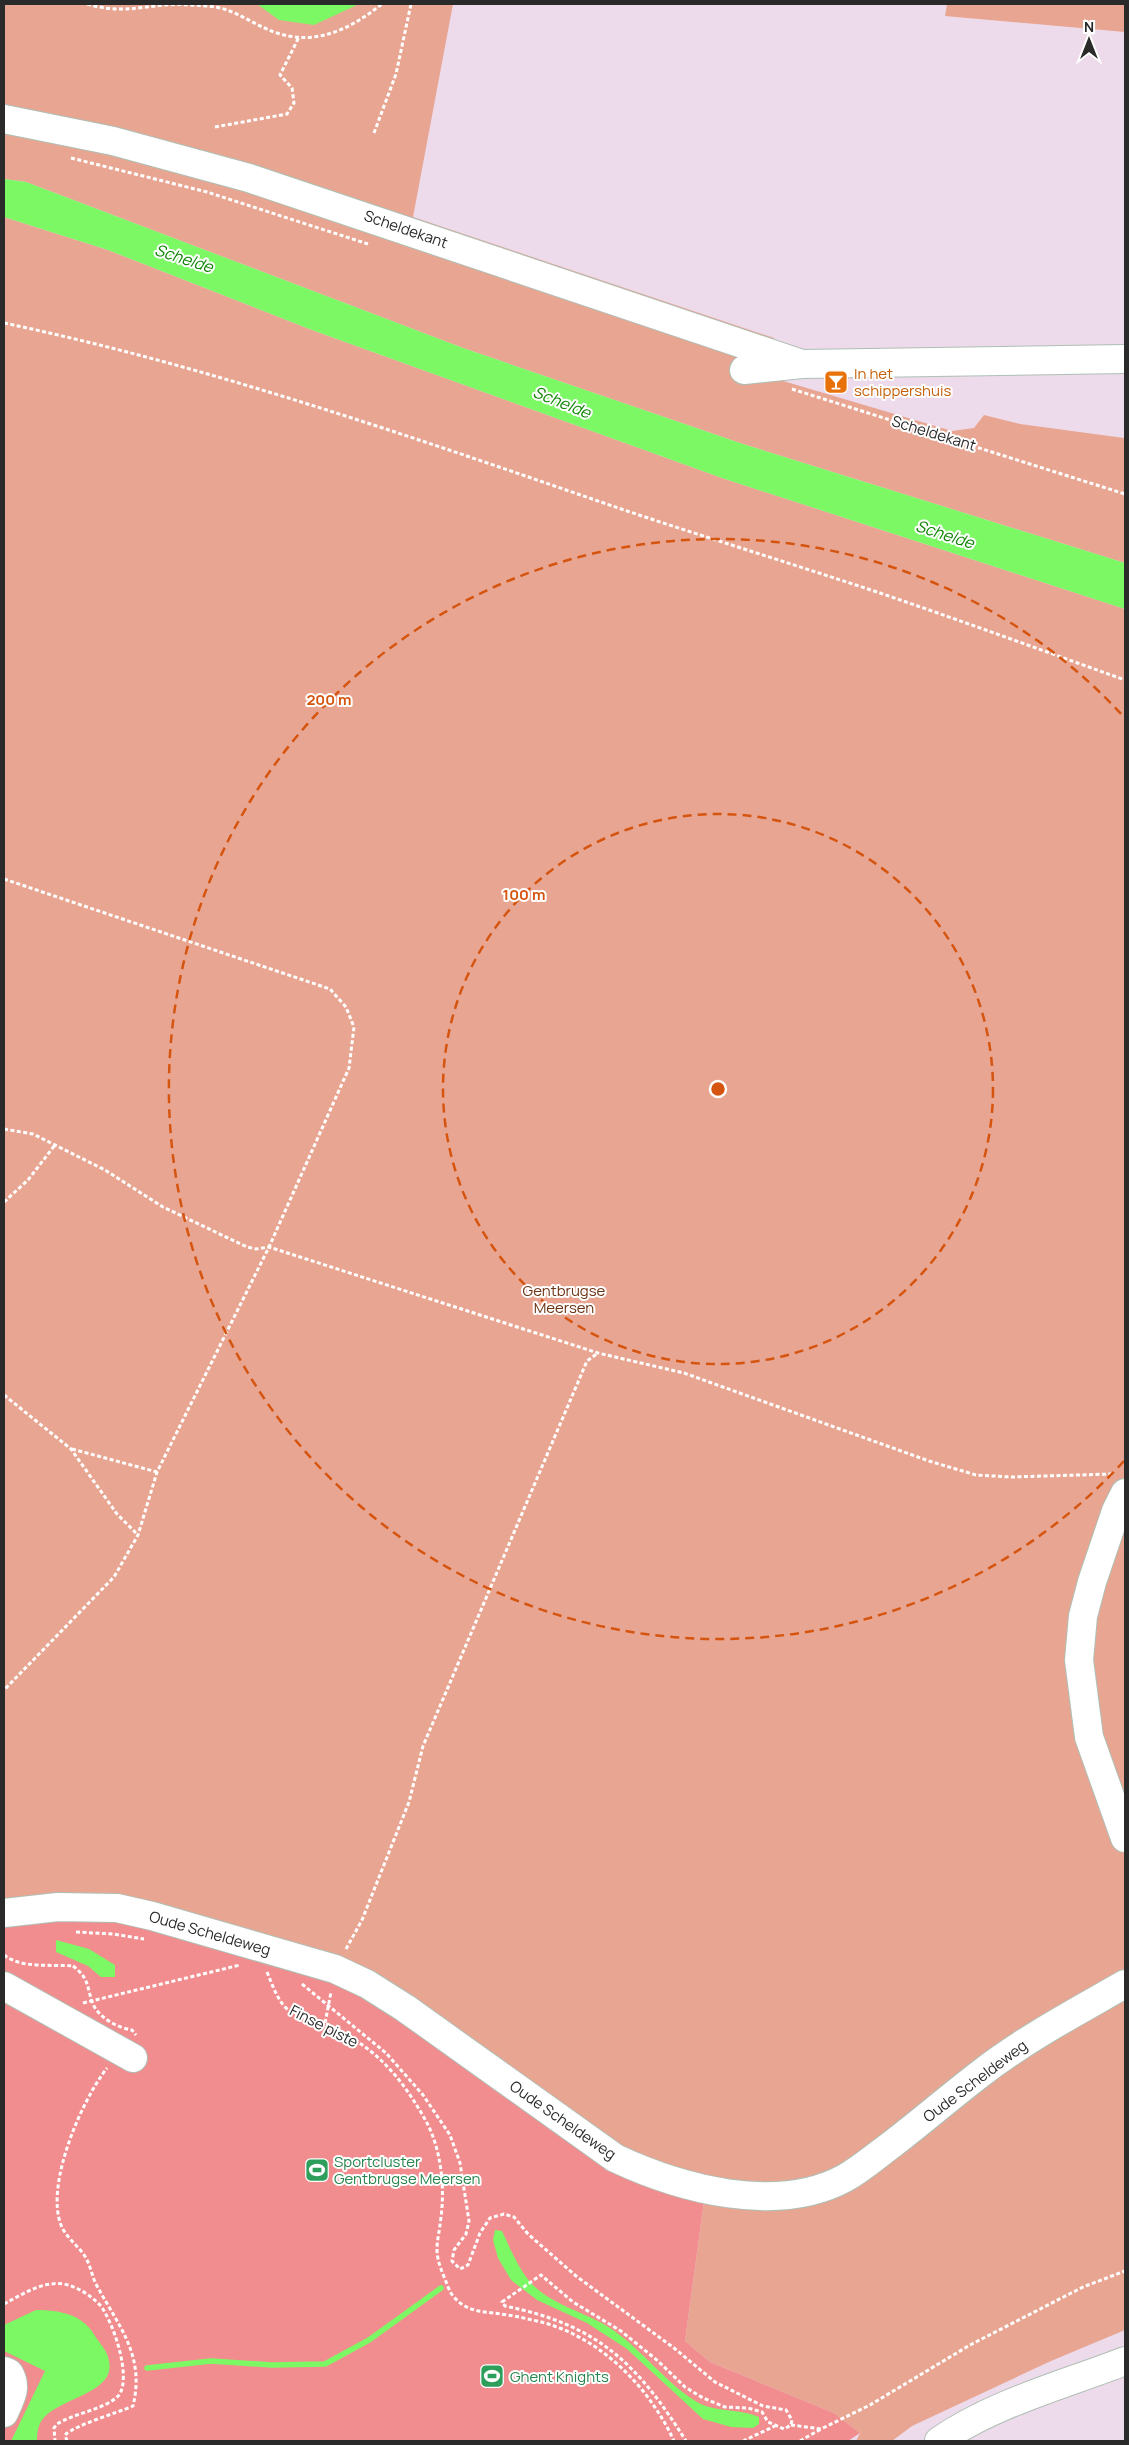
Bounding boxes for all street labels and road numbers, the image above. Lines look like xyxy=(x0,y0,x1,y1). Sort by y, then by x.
street label: Scheldekant xyxy=(361,205,451,253)
street label: Scheldekant xyxy=(889,410,979,456)
street label: Oude Scheldeweg xyxy=(147,1906,273,1960)
street label: Finse piste xyxy=(286,2000,362,2052)
street label: Oude Scheldeweg xyxy=(919,2035,1031,2127)
street label: Oude Scheldeweg xyxy=(506,2075,620,2165)

